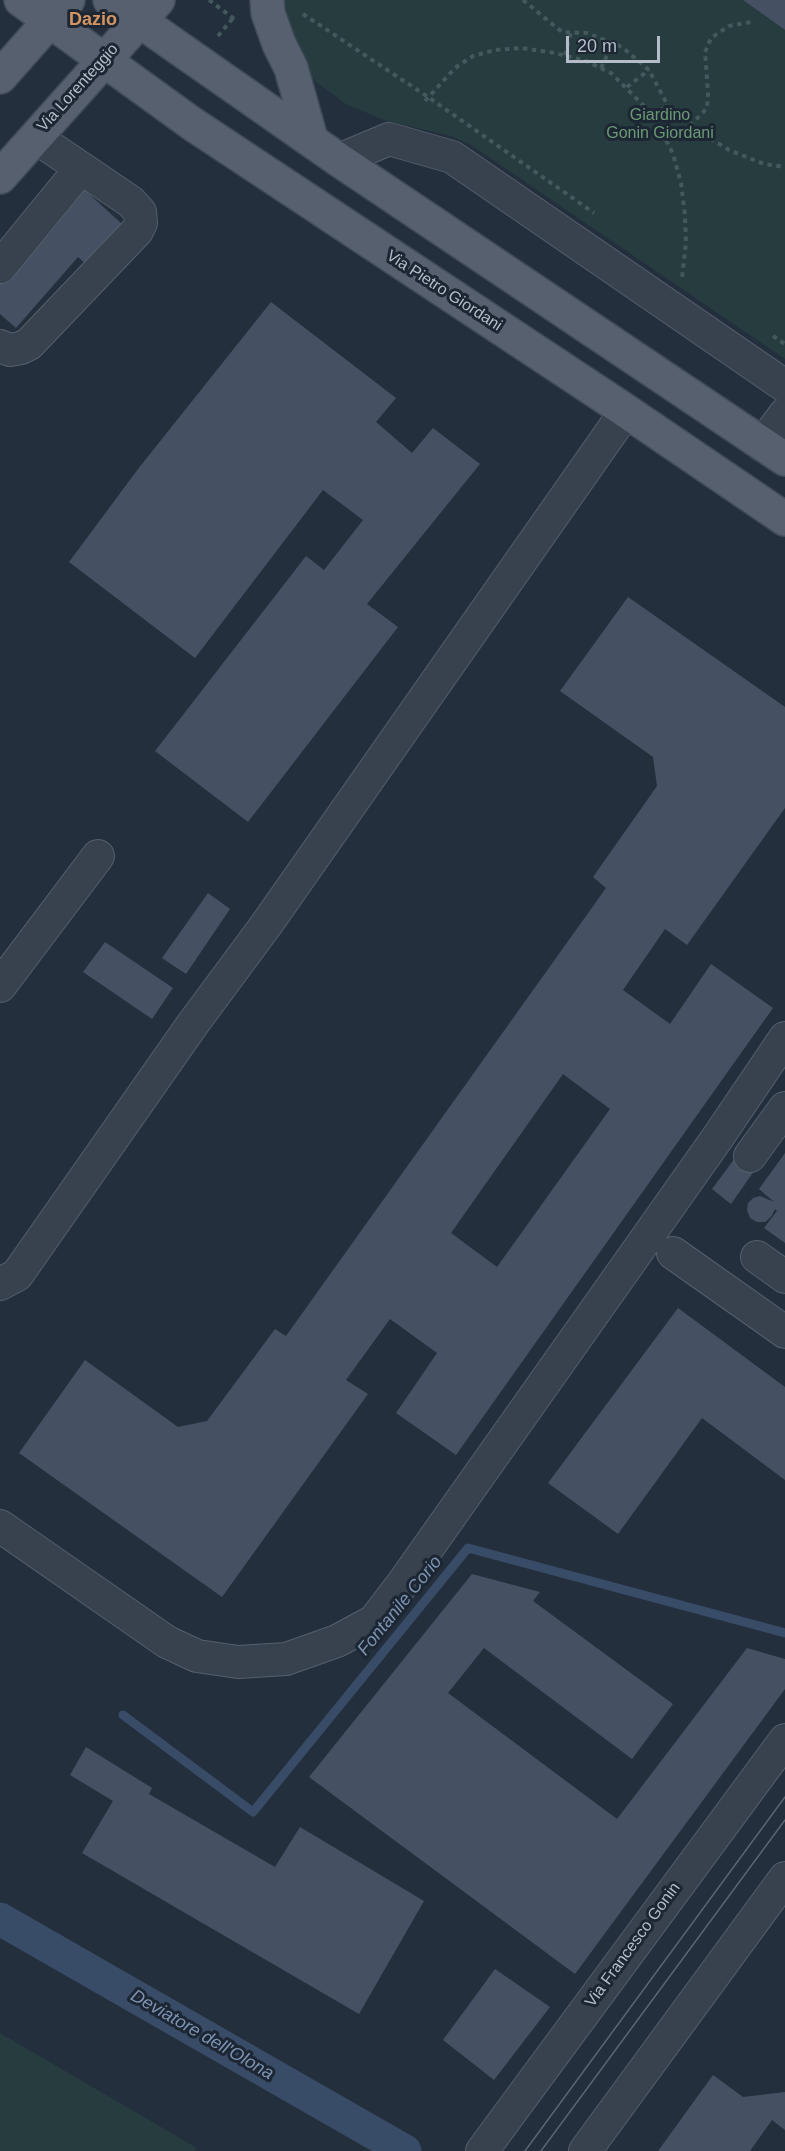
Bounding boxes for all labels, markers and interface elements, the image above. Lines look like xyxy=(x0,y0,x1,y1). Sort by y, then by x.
district label: Dazio xyxy=(69,9,117,31)
scale bar xyxy=(569,24,664,62)
text: 20 m xyxy=(577,36,617,56)
street label: Via Lorenteggio xyxy=(33,40,123,136)
park label: Giardino Gonin Giordani xyxy=(606,106,714,144)
street label: Via Pietro Giordani xyxy=(383,246,505,336)
water label: Fontanile Corio xyxy=(353,1552,447,1660)
street label: Via Francesco Gonin xyxy=(581,1879,685,2011)
water label: Deviatore dell'Olona xyxy=(127,1985,277,2085)

